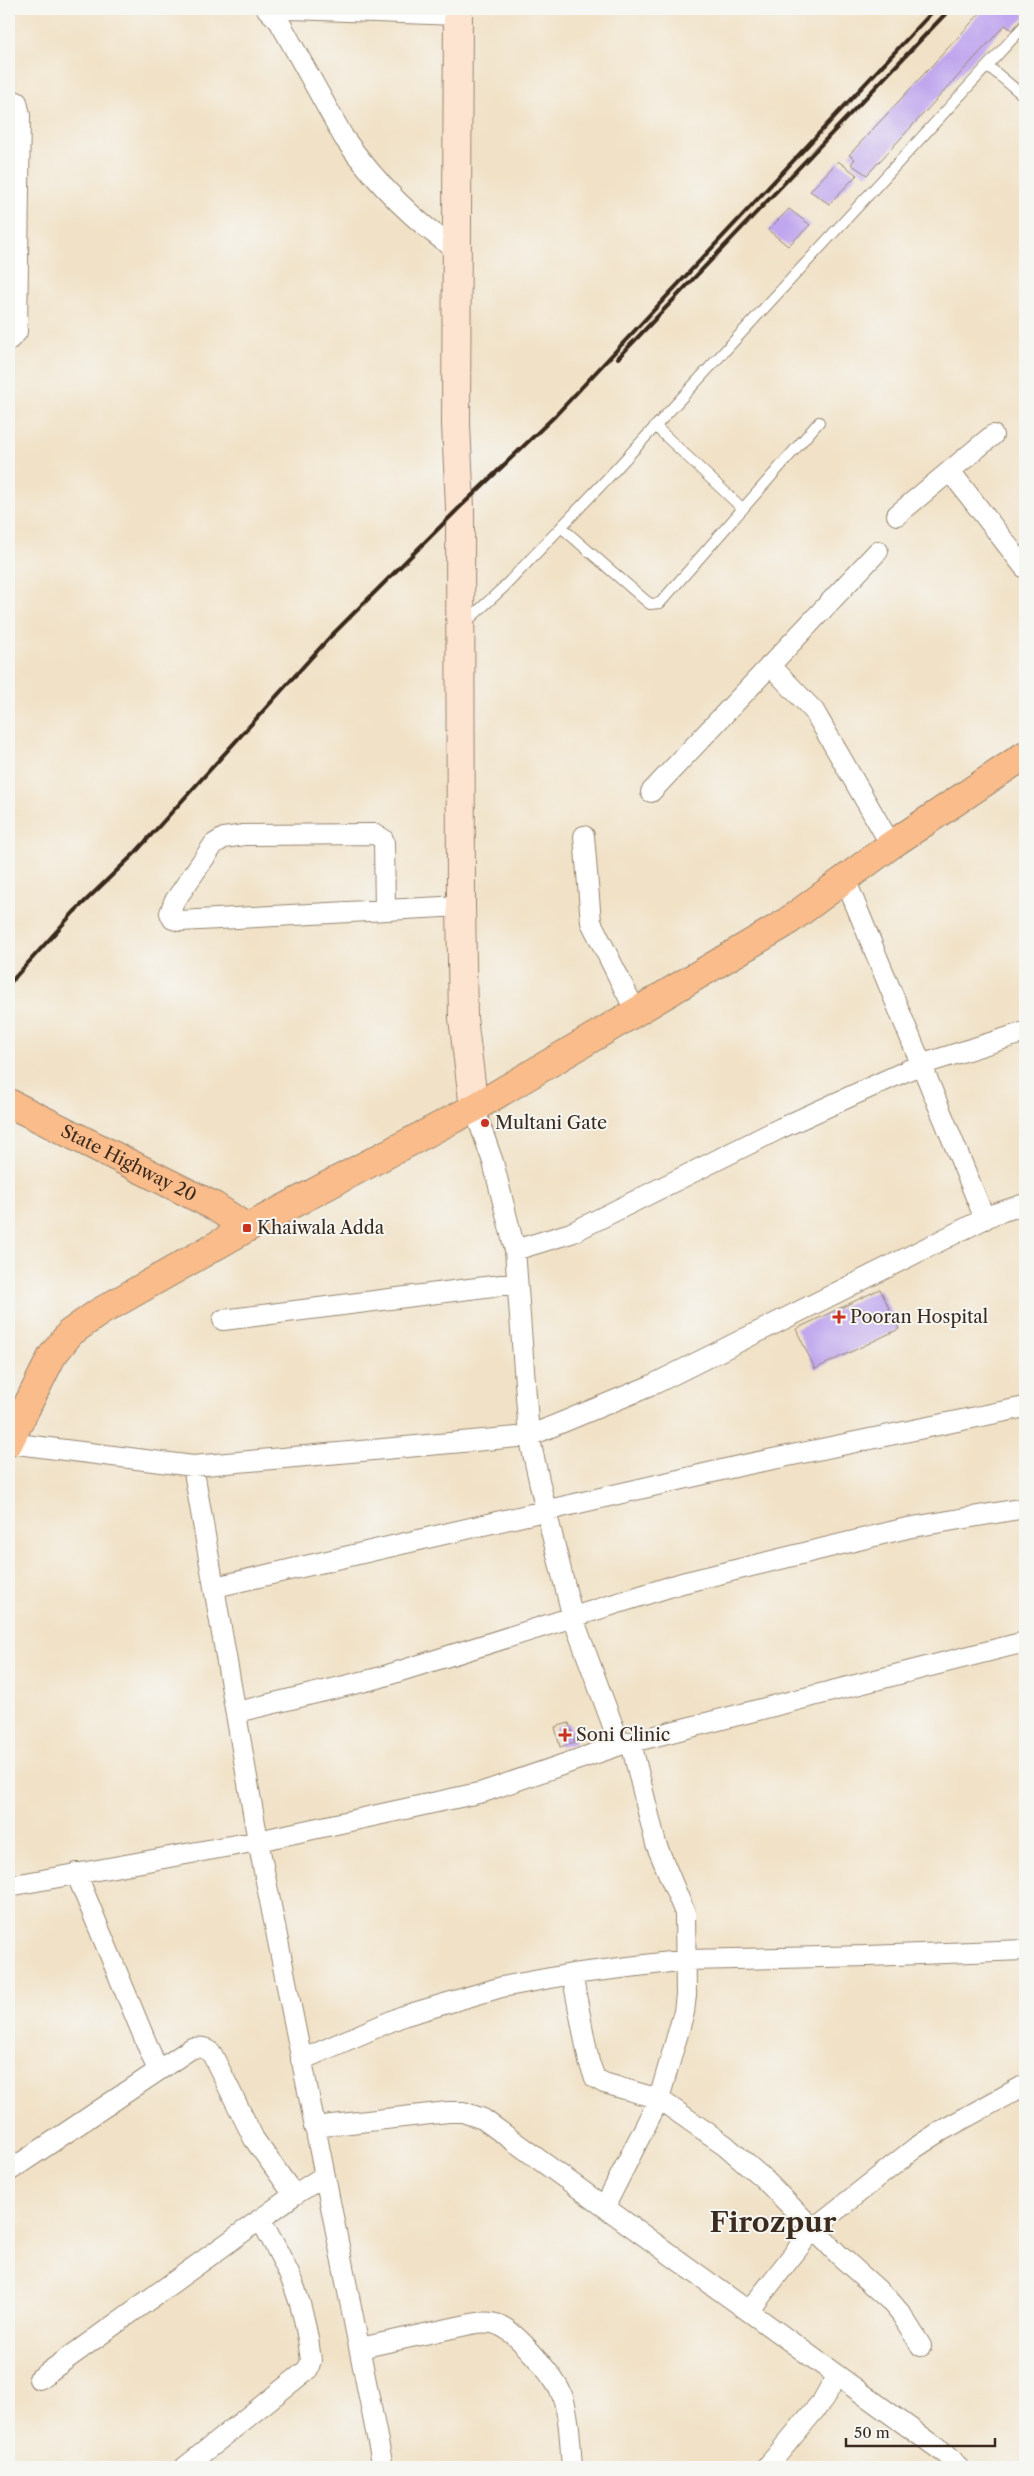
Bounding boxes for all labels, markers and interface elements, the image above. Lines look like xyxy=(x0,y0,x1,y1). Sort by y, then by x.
place label: Multani Gate xyxy=(495,1112,607,1134)
marker: Multani Gate xyxy=(479,1117,491,1129)
street label: State Highway 20 xyxy=(57,1120,200,1206)
place label: Khaiwala Adda xyxy=(257,1217,385,1239)
marker: Khaiwala Adda xyxy=(241,1222,253,1234)
place label: Pooran Hospital xyxy=(850,1306,988,1328)
marker: Pooran Hospital xyxy=(832,1310,846,1324)
place label: Soni Clinic xyxy=(576,1724,670,1746)
marker: Soni Clinic xyxy=(558,1728,572,1742)
district label: Firozpur xyxy=(710,2205,837,2239)
scale bar xyxy=(846,2416,995,2448)
text: 50 m xyxy=(854,2423,890,2442)

